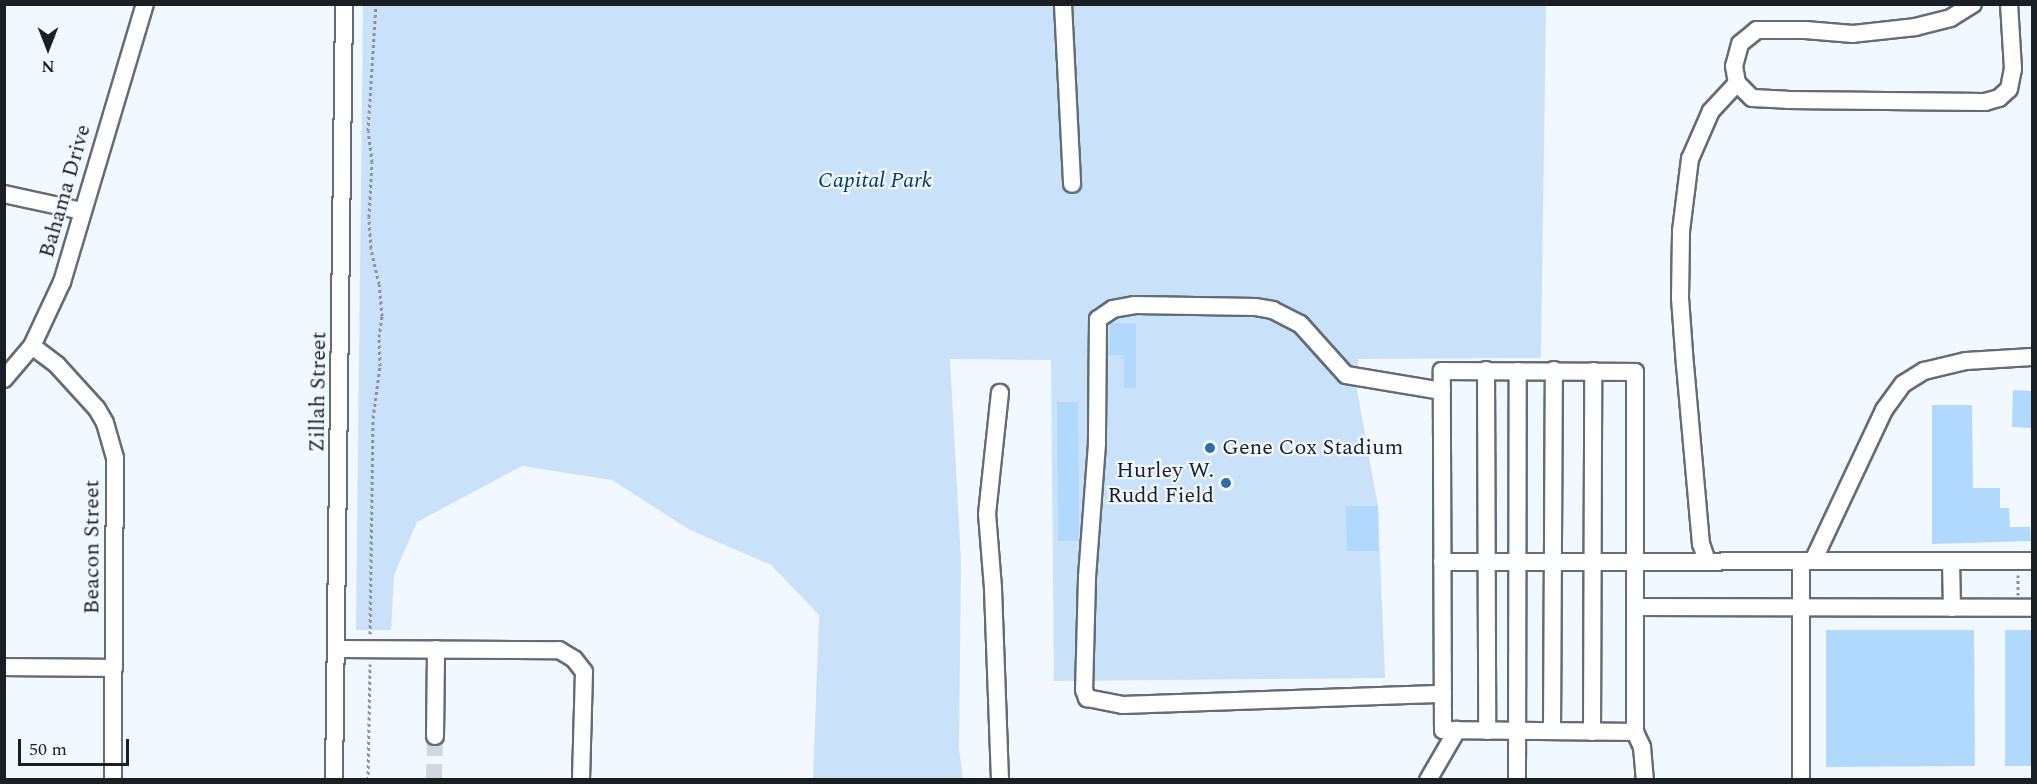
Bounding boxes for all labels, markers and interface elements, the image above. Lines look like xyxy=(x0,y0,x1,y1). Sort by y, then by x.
north arrow xyxy=(18,18,78,78)
text: N xyxy=(41,54,55,78)
street label: Bahama Drive xyxy=(33,121,97,261)
park label: Capital Park xyxy=(818,168,932,194)
street label: Zillah Street xyxy=(304,331,332,453)
place label: Gene Cox Stadium xyxy=(1222,435,1403,461)
marker: Gene Cox Stadium xyxy=(1203,441,1217,455)
place label: Hurley W. Rudd Field xyxy=(1107,457,1214,508)
marker: Hurley W. Rudd Field xyxy=(1219,476,1233,490)
street label: Beacon Street xyxy=(79,480,105,614)
scale bar xyxy=(21,727,132,765)
text: 50 m xyxy=(29,736,67,763)

